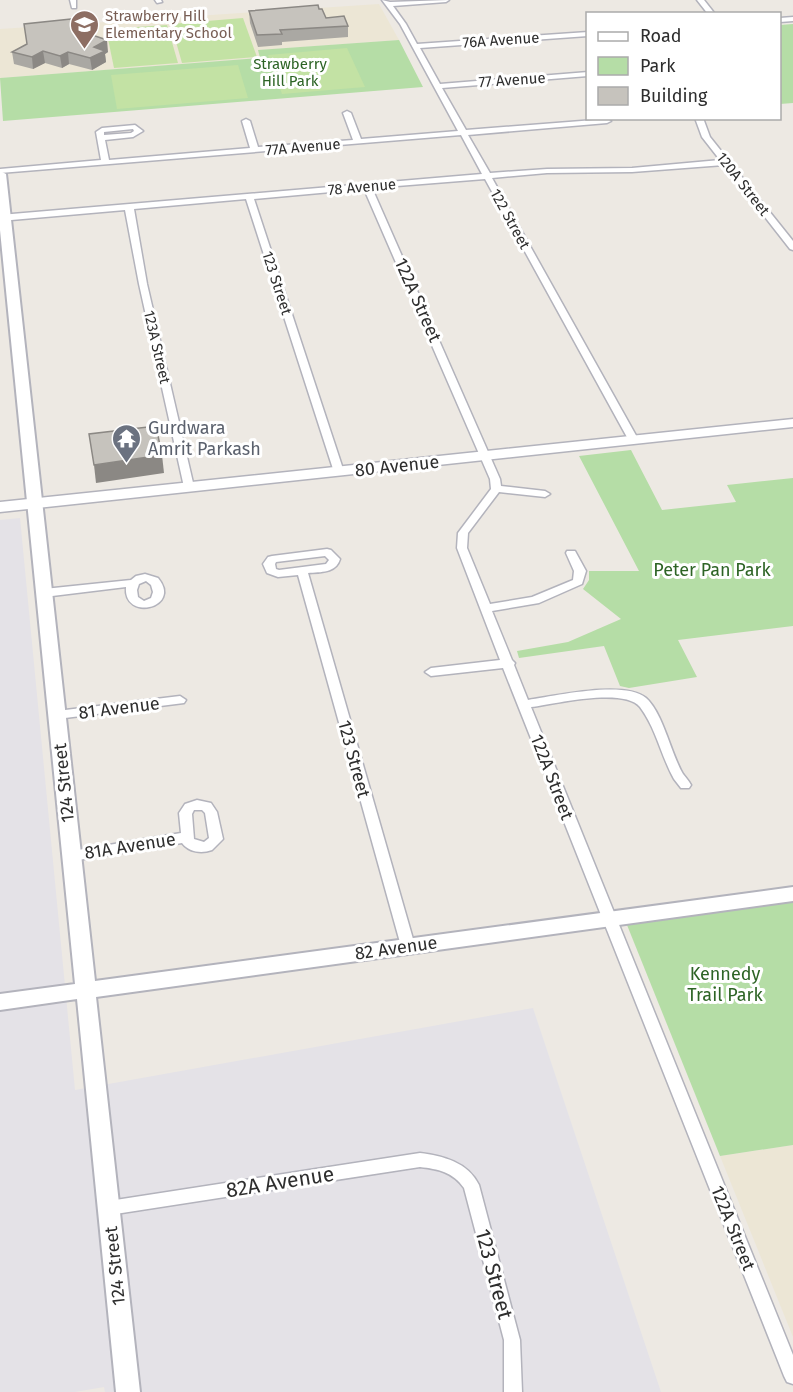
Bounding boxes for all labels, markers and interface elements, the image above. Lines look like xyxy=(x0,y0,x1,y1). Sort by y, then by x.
place label: Strawberry Hill Elementary School xyxy=(105,7,233,42)
school or university icon: Strawberry Hill Elementary School xyxy=(68,9,100,51)
legend xyxy=(586,12,781,120)
text: Road xyxy=(640,25,682,47)
street label: 76A Avenue xyxy=(462,28,540,52)
park label: Strawberry Hill Park xyxy=(253,55,327,90)
text: Park xyxy=(640,55,676,77)
street label: 77 Avenue xyxy=(478,69,546,91)
text: Building xyxy=(640,85,708,107)
street label: 77A Avenue xyxy=(265,135,341,159)
street label: 120A Street xyxy=(713,149,774,220)
street label: 78 Avenue xyxy=(327,175,397,199)
street label: 122 Street xyxy=(486,186,534,253)
street label: 123 Street xyxy=(258,249,296,318)
street label: 122A Street xyxy=(390,255,446,346)
street label: 123A Street xyxy=(140,309,174,386)
place label: Gurdwara Amrit Parkash xyxy=(148,417,261,460)
temple icon: Gurdwara Amrit Parkash xyxy=(111,422,143,464)
street label: 80 Avenue xyxy=(354,451,440,481)
park label: Peter Pan Park xyxy=(653,559,772,581)
street label: 81 Avenue xyxy=(77,692,161,724)
street label: 123 Street xyxy=(333,718,375,801)
street label: 122A Street xyxy=(526,731,578,823)
street label: 124 Street xyxy=(49,742,79,824)
street label: 81A Avenue xyxy=(83,828,177,864)
street label: 82 Avenue xyxy=(353,931,439,965)
park label: Kennedy Trail Park xyxy=(687,963,763,1006)
street label: 82A Avenue xyxy=(224,1161,336,1203)
street label: 122A Street xyxy=(706,1182,760,1274)
street label: 124 Street xyxy=(100,1225,130,1307)
street label: 123 Street xyxy=(469,1226,519,1322)

